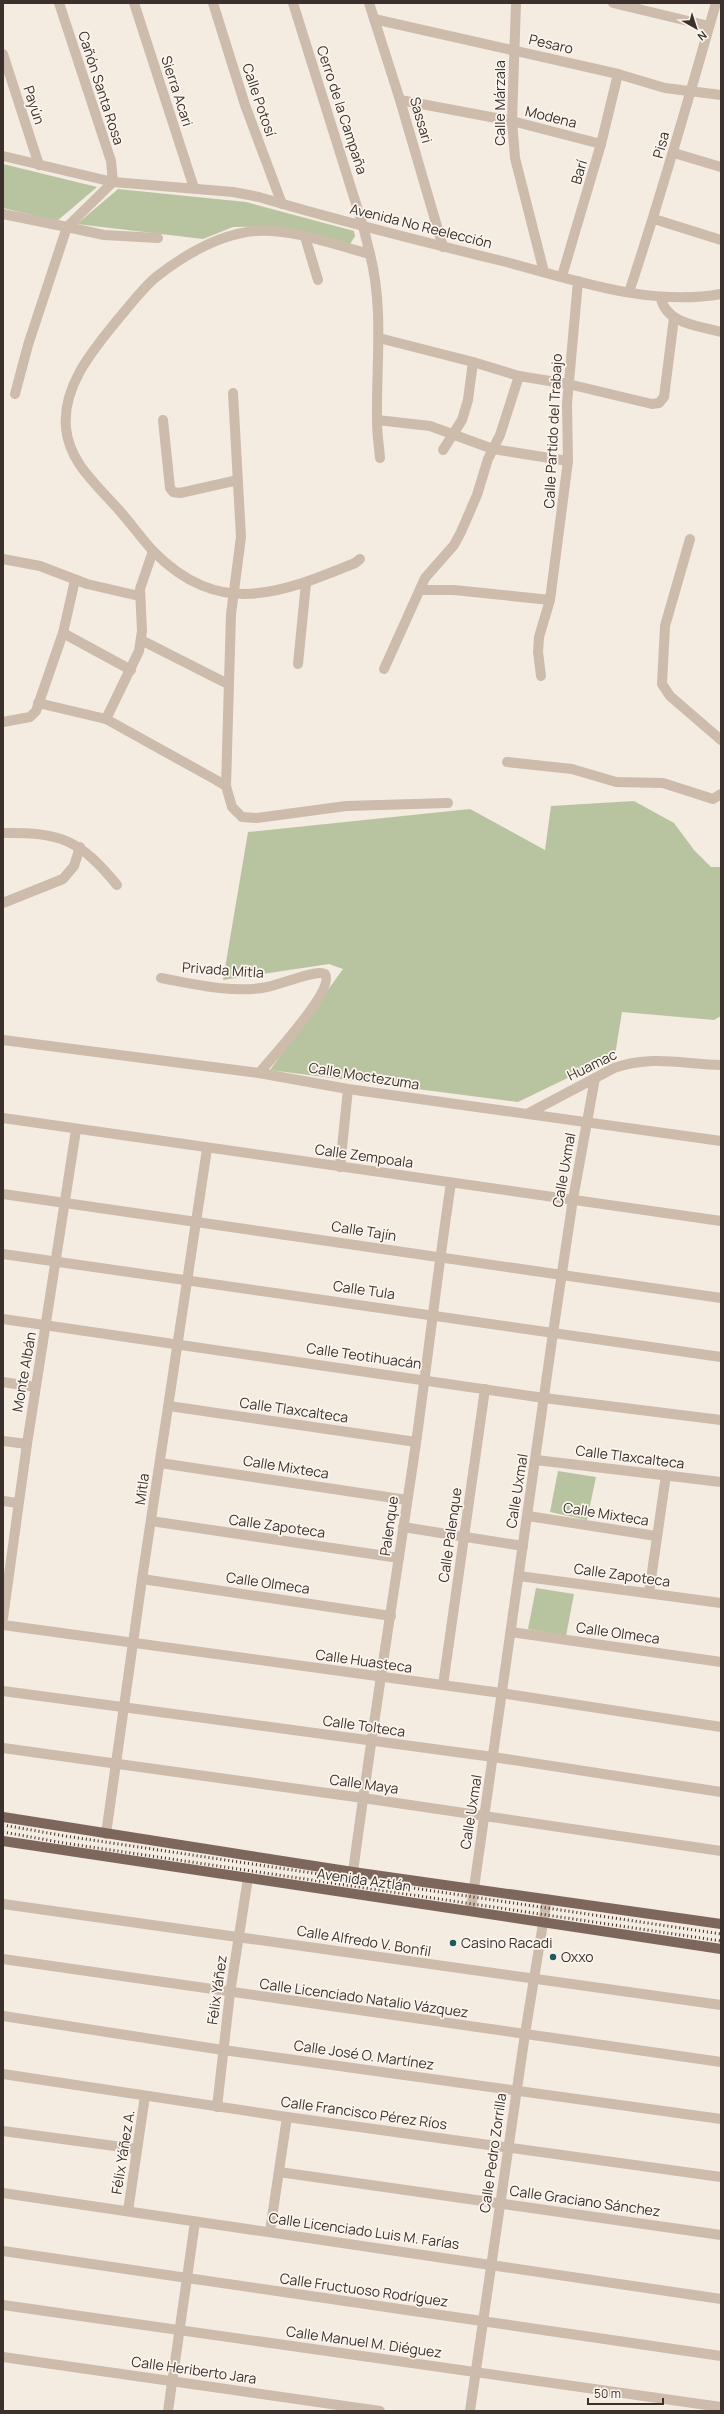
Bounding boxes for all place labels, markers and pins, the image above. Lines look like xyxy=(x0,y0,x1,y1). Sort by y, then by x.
place label: Casino Racadi xyxy=(461,1933,552,1952)
marker: Casino Racadi xyxy=(448,1938,458,1948)
place label: Oxxo xyxy=(561,1947,594,1966)
marker: Oxxo xyxy=(548,1952,558,1962)

